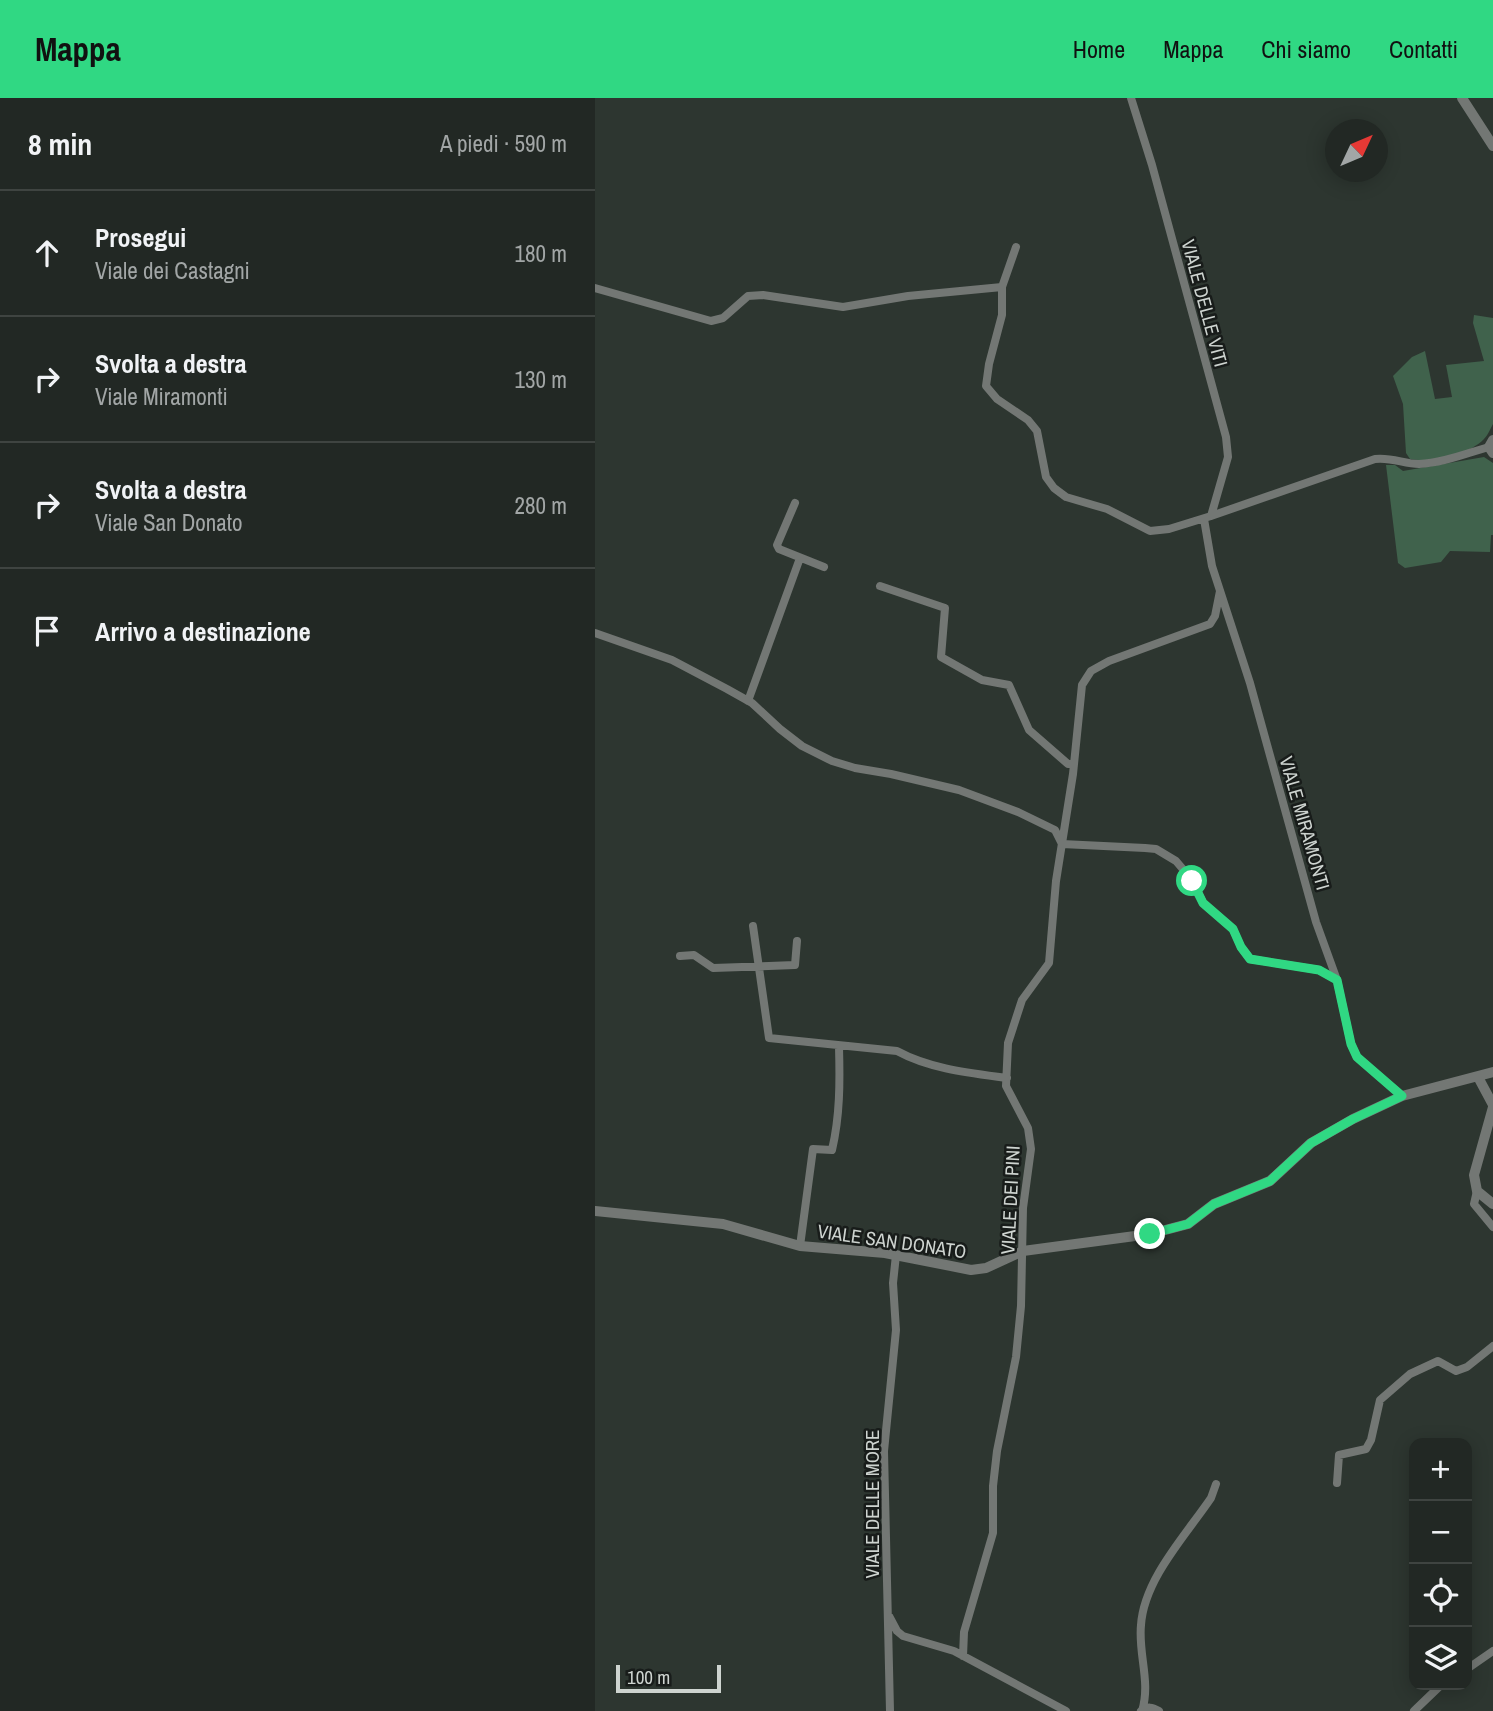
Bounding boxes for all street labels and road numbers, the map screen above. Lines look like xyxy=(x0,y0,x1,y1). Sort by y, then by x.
street label: VIALE DELLE VITI xyxy=(1176,236,1234,370)
street label: VIALE MIRAMONTI xyxy=(1274,753,1336,893)
street label: VIALE DEI PINI xyxy=(994,1145,1026,1255)
street label: VIALE SAN DONATO xyxy=(816,1218,968,1264)
street label: VIALE DELLE MORE xyxy=(859,1430,885,1578)

